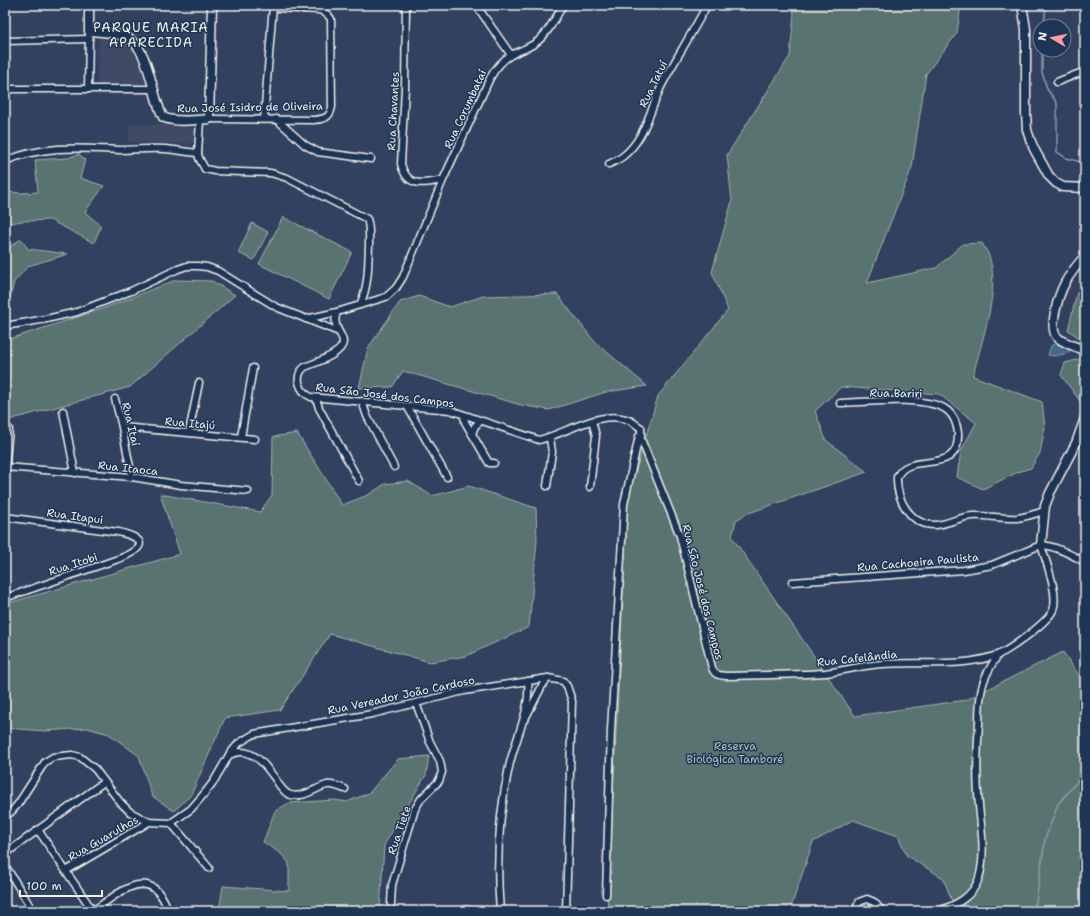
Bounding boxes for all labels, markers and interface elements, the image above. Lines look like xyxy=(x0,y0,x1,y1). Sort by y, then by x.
north arrow xyxy=(1032,18,1072,58)
district label: PARQUE MARIA APARECIDA xyxy=(93,19,209,51)
text: N xyxy=(1035,31,1051,42)
street label: Rua Tatuí xyxy=(636,58,671,110)
street label: Rua Corumbataí xyxy=(441,67,490,151)
street label: Rua Chavantes xyxy=(384,71,403,151)
street label: Rua José Isidro de Oliveira xyxy=(177,99,323,116)
street label: Rua São José dos Campos xyxy=(315,380,455,411)
street label: Rua Bariri xyxy=(869,386,923,401)
street label: Rua Itaí xyxy=(118,401,143,447)
street label: Rua Itajú xyxy=(164,414,216,433)
street label: Rua Itaoca xyxy=(97,458,159,479)
street label: Rua Itapui xyxy=(46,505,104,528)
street label: Rua São José dos Campos xyxy=(678,523,727,662)
street label: Rua Itobi xyxy=(47,550,100,579)
street label: Rua Cachoeira Paulista xyxy=(857,550,980,575)
street label: Rua Cafelândia xyxy=(816,647,898,670)
street label: Rua Vereador João Cardoso xyxy=(326,672,476,718)
park label: Reserva Biológica Tamboré xyxy=(686,739,784,767)
street label: Rua Tiete xyxy=(384,804,415,857)
street label: Rua Guarulhos xyxy=(65,812,141,865)
scale bar xyxy=(20,872,102,898)
text: 100 m xyxy=(26,878,62,894)

